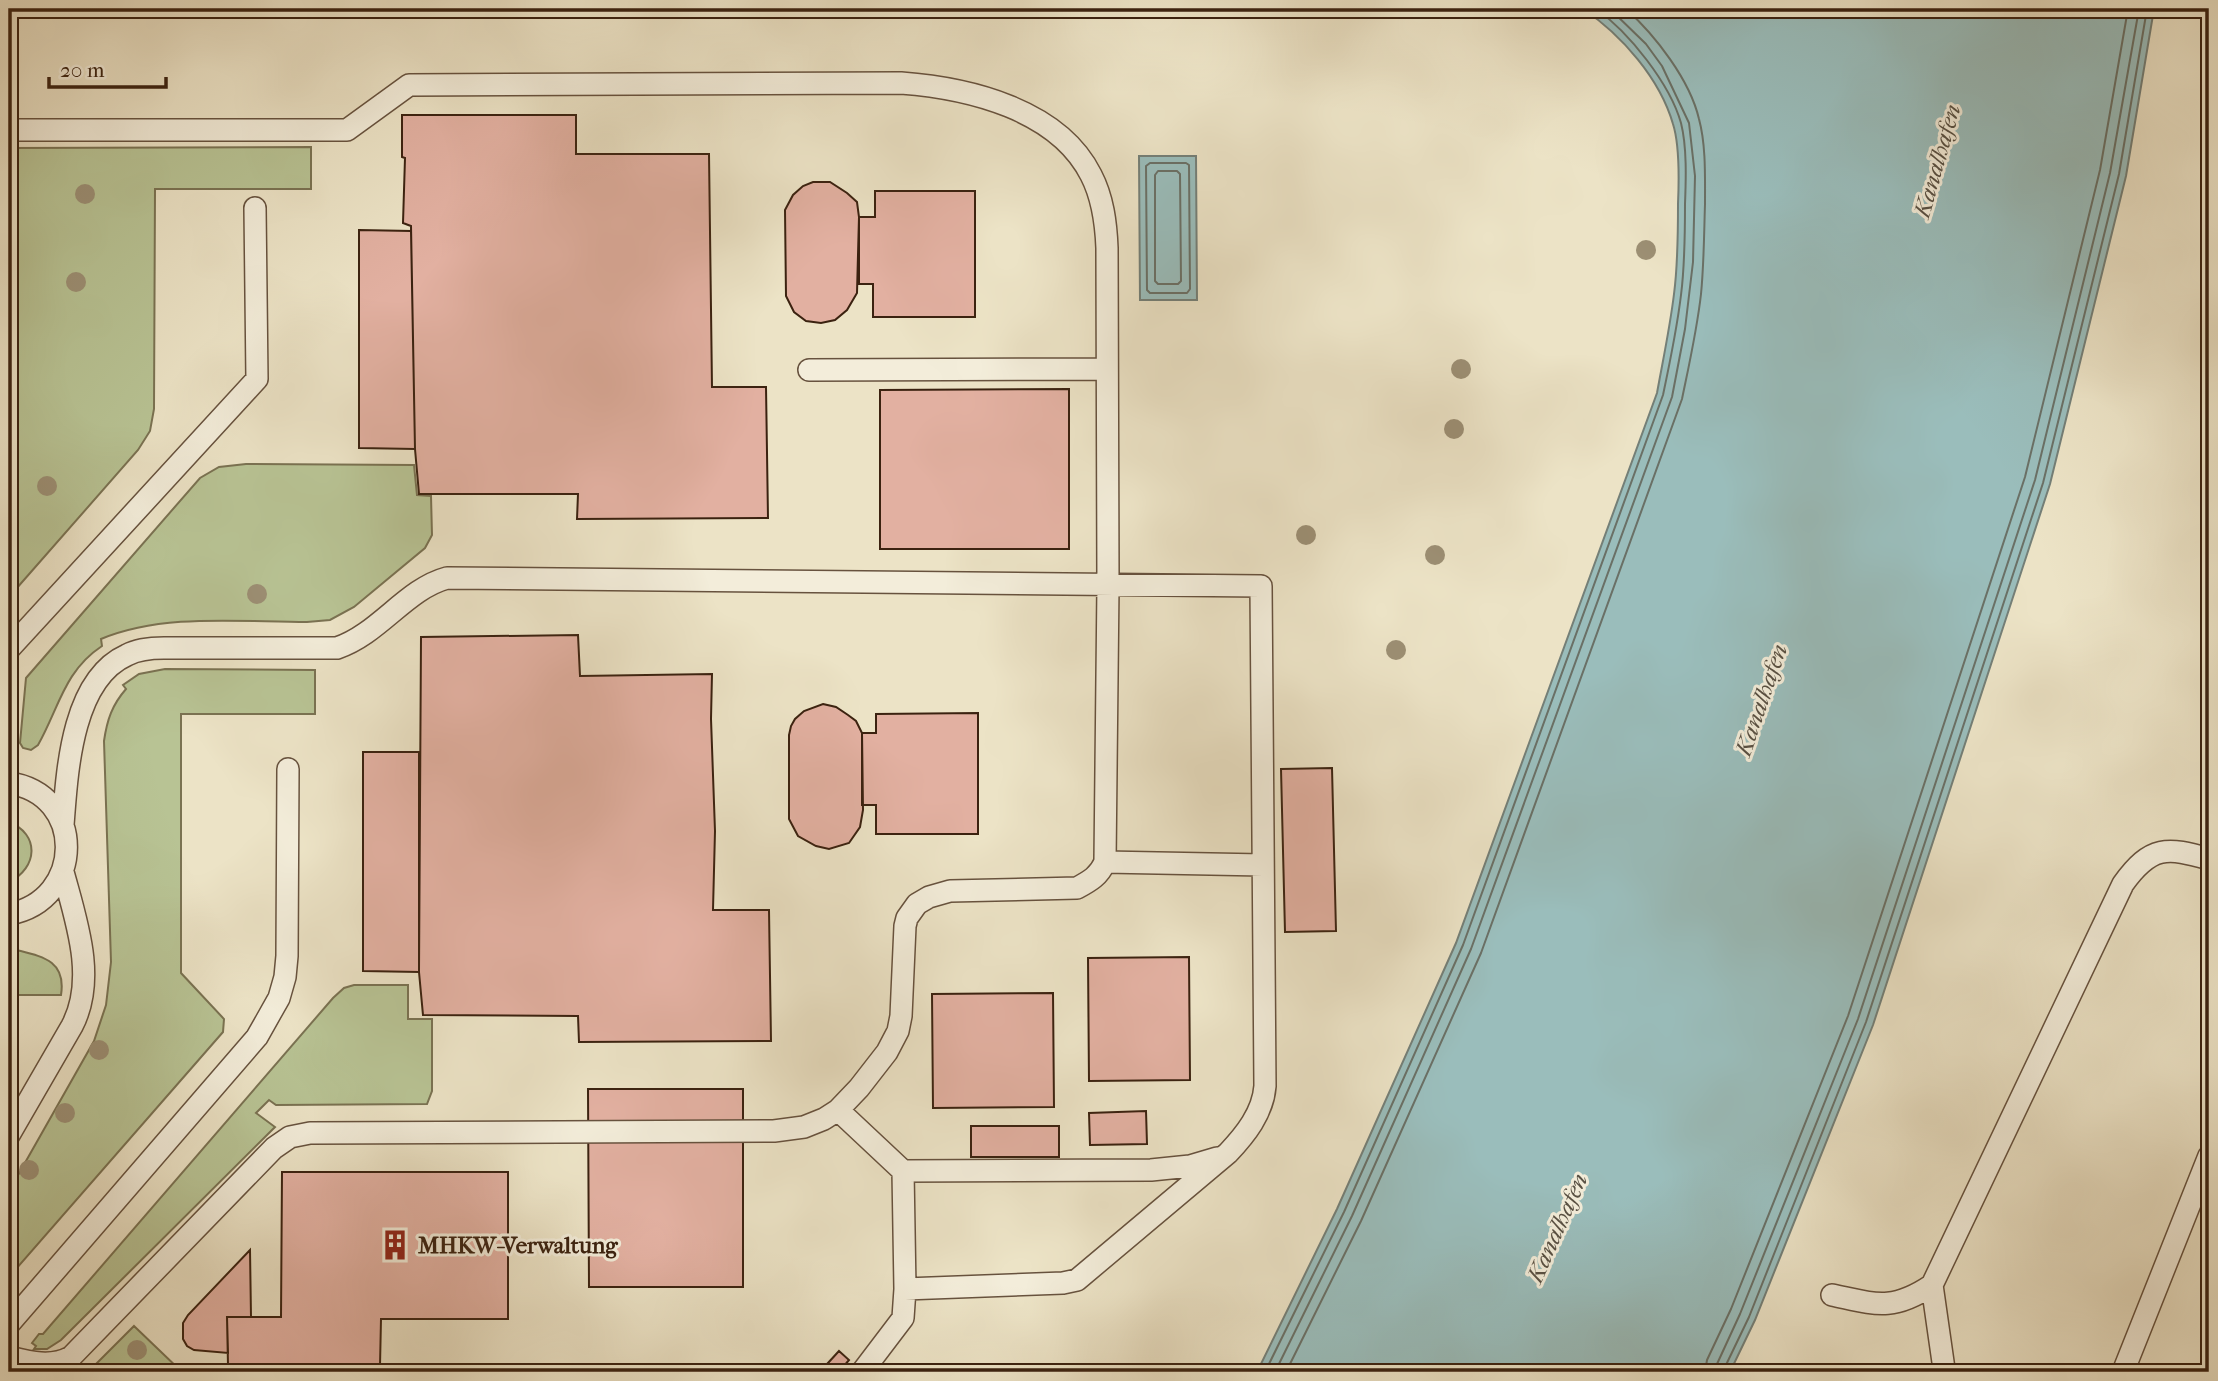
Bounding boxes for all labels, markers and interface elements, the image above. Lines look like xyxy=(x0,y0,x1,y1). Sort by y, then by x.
scale bar xyxy=(49,46,166,90)
text: 20 m xyxy=(60,58,105,82)
water label: Kanalhafen xyxy=(1907,101,1967,223)
water label: Kanalhafen xyxy=(1728,640,1793,762)
water label: Kanalhafen xyxy=(1520,1169,1594,1289)
building icon: MHKW-Verwaltung xyxy=(378,1228,412,1262)
place label: MHKW-Verwaltung xyxy=(418,1232,618,1259)

